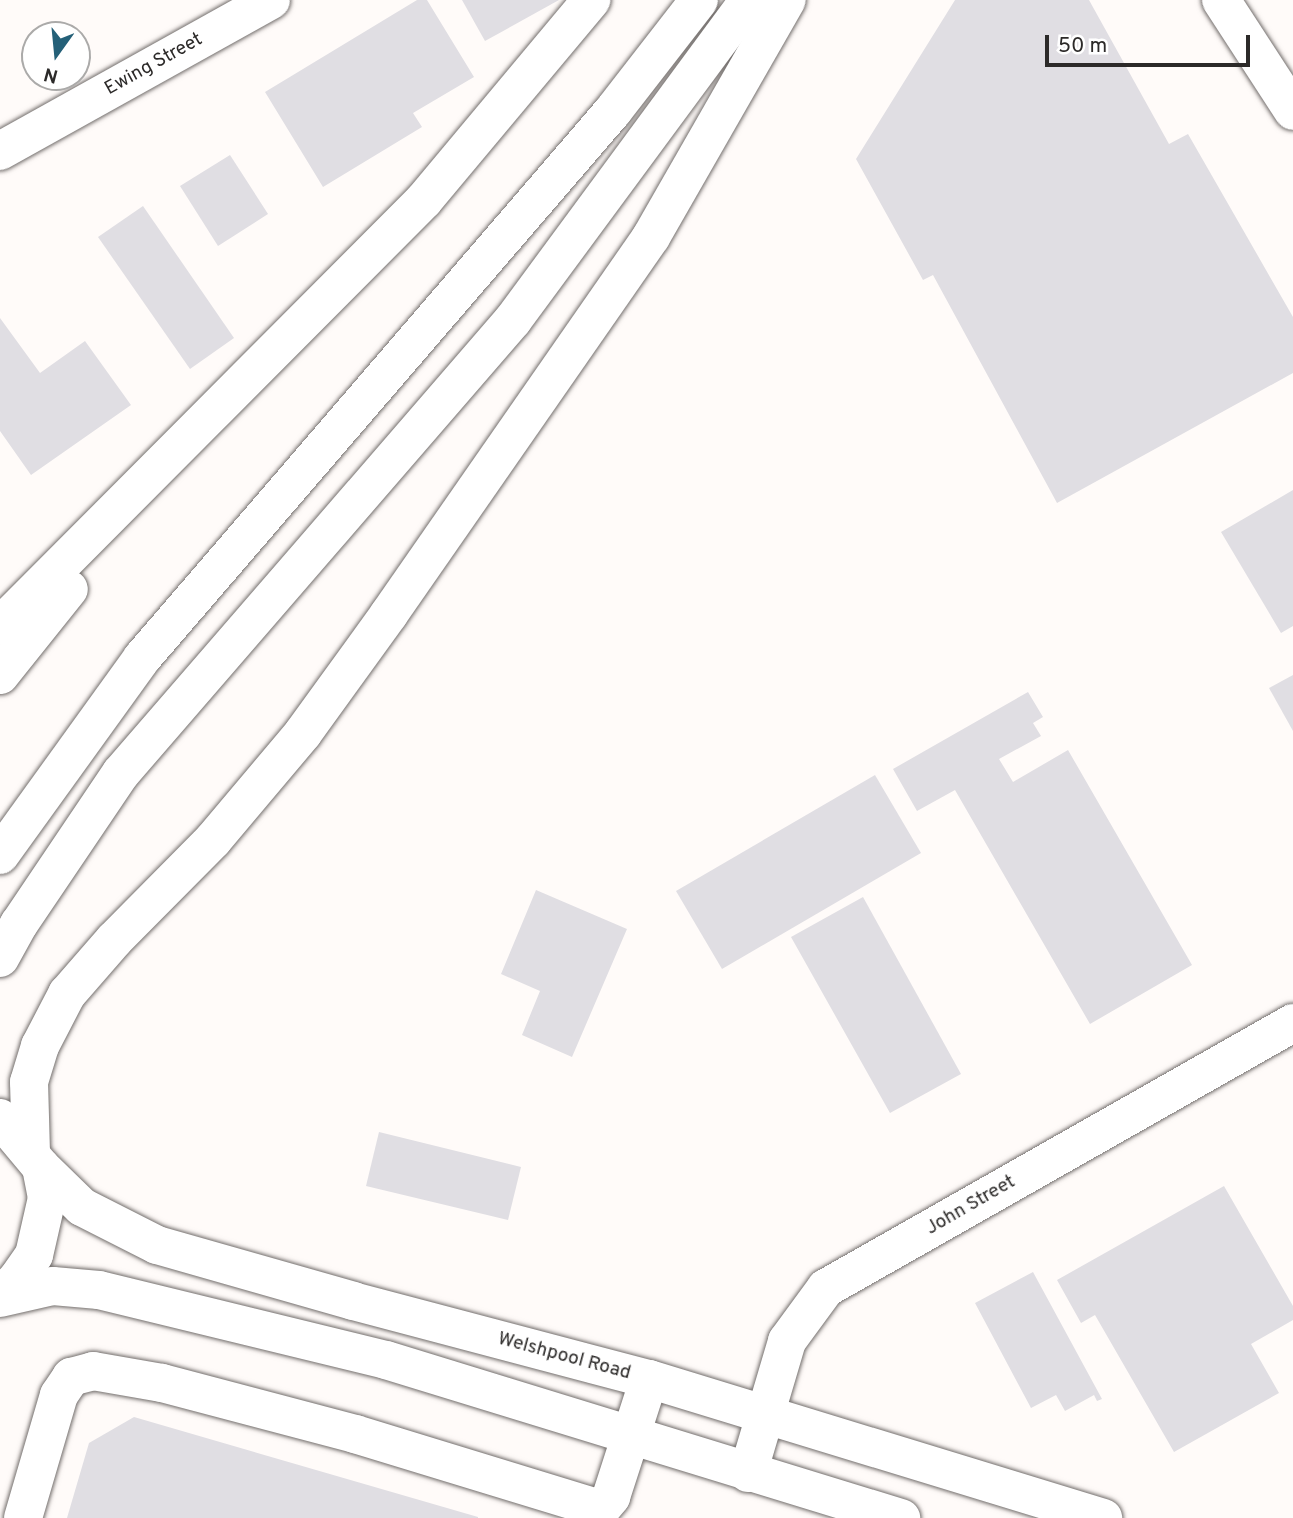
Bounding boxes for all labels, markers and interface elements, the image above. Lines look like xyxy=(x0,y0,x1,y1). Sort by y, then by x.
north arrow xyxy=(21,21,91,91)
scale bar xyxy=(1048,21,1253,65)
street label: Ewing Street xyxy=(101,29,207,101)
text: 50 m xyxy=(1058,33,1107,60)
text: N xyxy=(41,61,61,88)
street label: John Street xyxy=(922,1171,1020,1241)
street label: Welshpool Road xyxy=(495,1328,633,1386)

